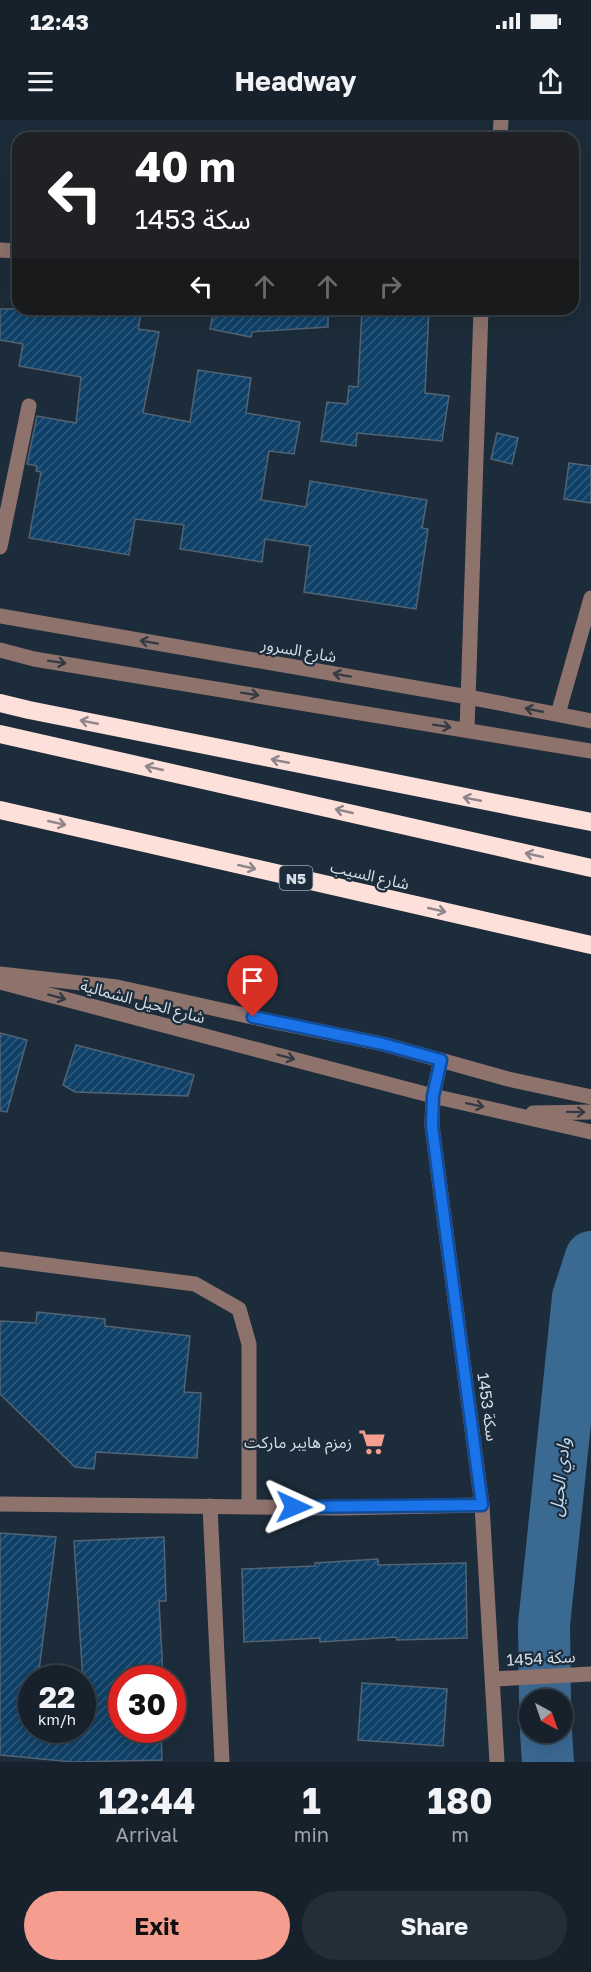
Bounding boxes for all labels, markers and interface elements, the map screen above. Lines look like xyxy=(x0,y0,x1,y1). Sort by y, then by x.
text: 12:43 xyxy=(30,8,89,35)
icon: menu xyxy=(24,65,57,98)
text: Headway xyxy=(235,65,356,97)
icon: share xyxy=(534,65,567,98)
text: 40 m xyxy=(135,141,236,191)
icon: left xyxy=(36,156,114,234)
text: سكة 1453 xyxy=(135,203,251,235)
icon: left xyxy=(185,270,218,303)
icon: ahead xyxy=(248,270,281,303)
icon: ahead xyxy=(311,270,344,303)
icon: right xyxy=(374,270,407,303)
street label: شارع السرور xyxy=(258,633,338,669)
one-way arrow xyxy=(140,636,160,647)
one-way arrow xyxy=(47,657,66,668)
one-way arrow xyxy=(332,669,352,680)
one-way arrow xyxy=(239,689,259,700)
one-way arrow xyxy=(524,704,544,715)
one-way arrow xyxy=(80,716,100,727)
one-way arrow xyxy=(432,721,451,732)
one-way arrow xyxy=(271,755,291,766)
one-way arrow xyxy=(144,762,163,774)
one-way arrow xyxy=(462,793,482,804)
one-way arrow xyxy=(335,805,354,817)
one-way arrow xyxy=(47,818,66,830)
one-way arrow xyxy=(525,848,544,860)
street label: شارع السيب xyxy=(328,856,411,897)
one-way arrow xyxy=(237,861,256,873)
road number: N5 xyxy=(280,866,312,890)
one-way arrow xyxy=(427,905,446,917)
pin xyxy=(227,955,278,1017)
icon: arrive xyxy=(236,964,269,997)
street label: شارع الحيل الشمالية xyxy=(78,975,208,1030)
one-way arrow xyxy=(47,991,66,1003)
one-way arrow xyxy=(276,1052,295,1063)
one-way arrow xyxy=(464,1100,484,1111)
one-way arrow xyxy=(565,1106,585,1118)
street label: سكة 1453 xyxy=(473,1372,503,1442)
supermarket icon: زمزم هايبر ماركت xyxy=(357,1427,387,1457)
place label: زمزم هايبر ماركت xyxy=(244,1432,352,1455)
water label: وادي الحيل xyxy=(544,1436,578,1518)
position arrow xyxy=(262,1475,326,1539)
street label: سكة 1454 xyxy=(506,1646,576,1670)
speed limit sign: 30 xyxy=(108,1665,186,1743)
text: 22 xyxy=(39,1679,75,1715)
north arrow xyxy=(519,1689,573,1743)
map controls xyxy=(519,1689,573,1743)
text: km/h xyxy=(38,1710,76,1728)
text: 12:44 xyxy=(98,1779,195,1822)
text: 1 xyxy=(302,1779,321,1822)
text: 180 xyxy=(428,1779,493,1822)
text: Arrival xyxy=(116,1822,178,1846)
text: min xyxy=(294,1822,329,1846)
text: m xyxy=(451,1822,469,1846)
button: Exit xyxy=(24,1891,290,1960)
button: Share xyxy=(302,1891,567,1960)

